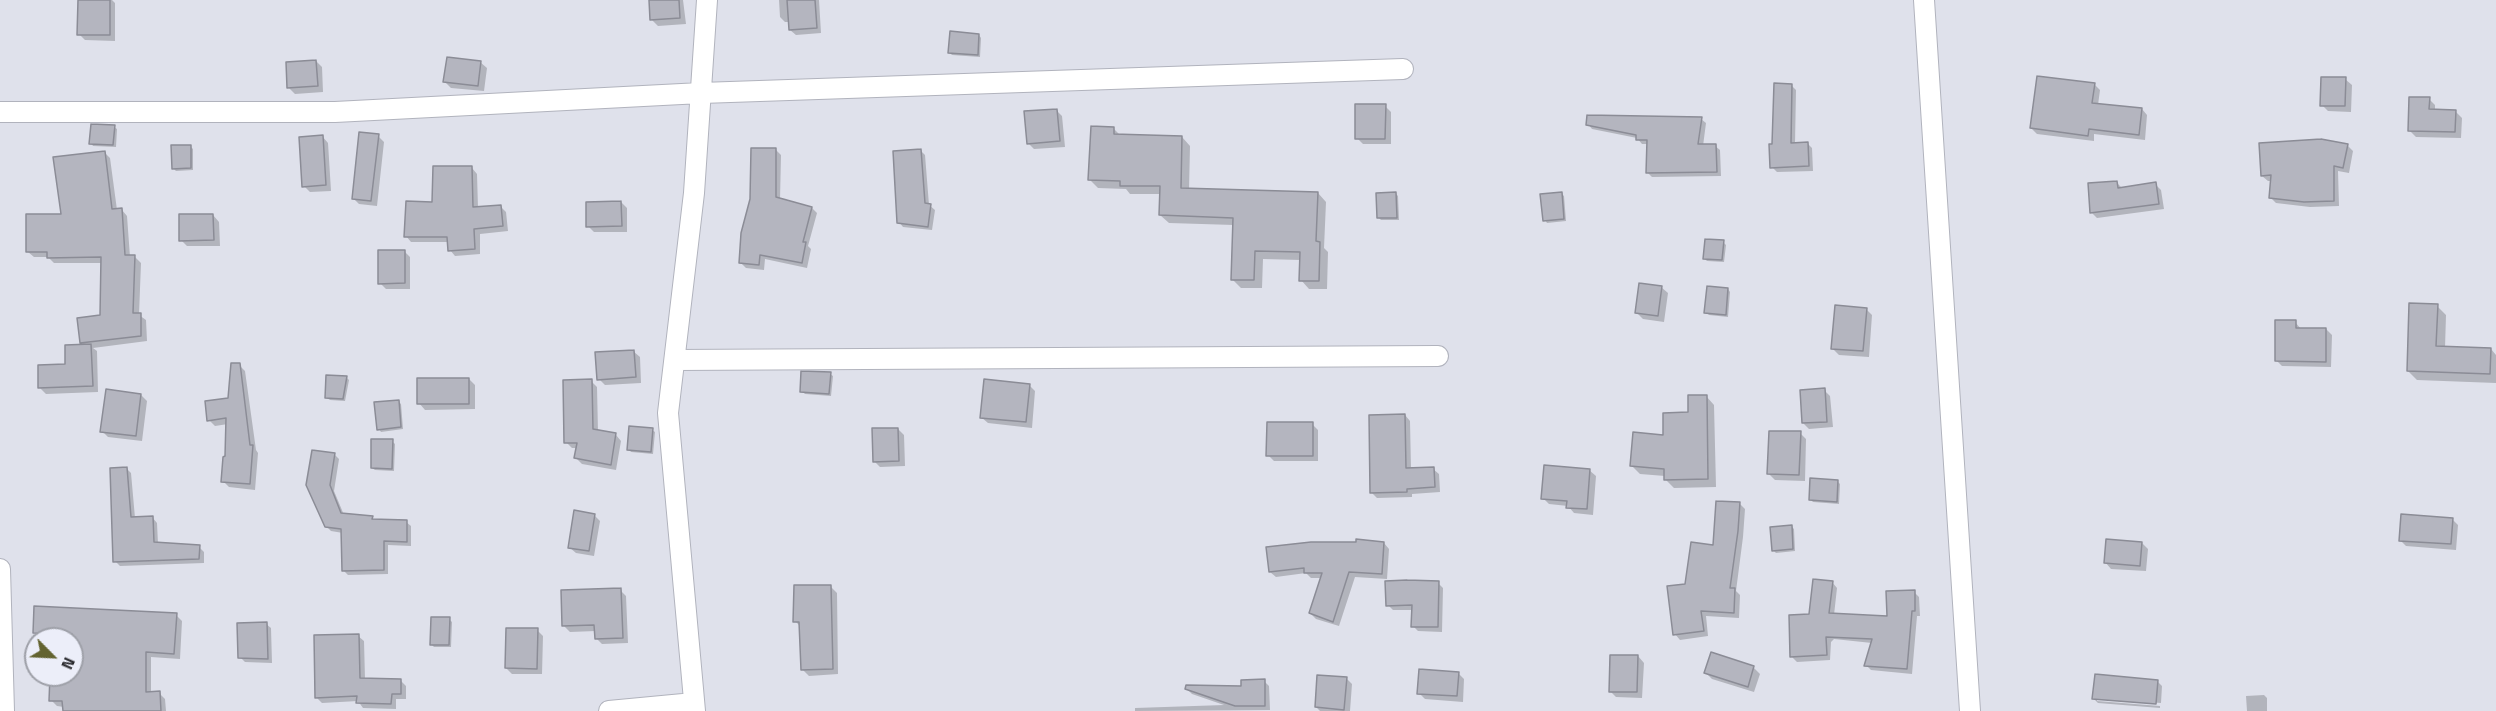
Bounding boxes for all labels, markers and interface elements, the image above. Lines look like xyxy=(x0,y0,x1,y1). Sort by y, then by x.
north arrow xyxy=(24,627,84,687)
text: N xyxy=(55,654,82,673)

